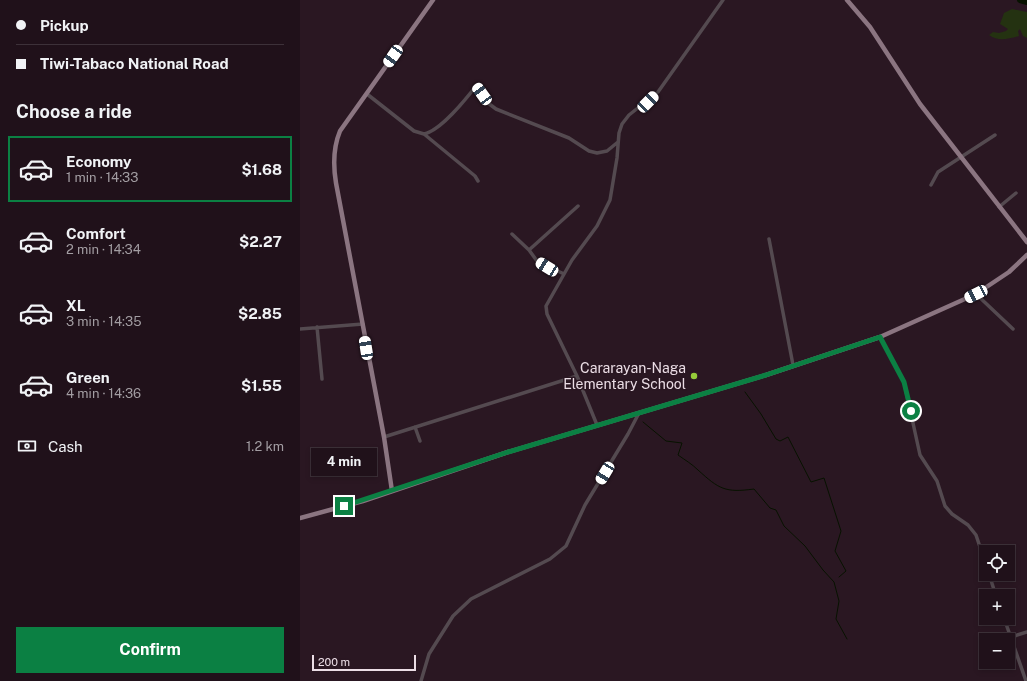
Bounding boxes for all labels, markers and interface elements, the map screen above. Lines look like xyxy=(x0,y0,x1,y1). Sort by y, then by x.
text: Pickup xyxy=(40,17,89,34)
car xyxy=(381,43,405,69)
text: Tiwi-Tabaco National Road xyxy=(40,55,229,72)
car xyxy=(470,81,494,107)
car xyxy=(635,89,661,115)
text: Choose a ride xyxy=(16,101,132,122)
icon: car xyxy=(18,151,54,187)
text: Economy xyxy=(66,153,131,170)
text: $1.68 xyxy=(241,161,282,178)
text: 1 min · 14:33 xyxy=(66,170,138,185)
icon: car xyxy=(18,223,54,259)
text: Comfort xyxy=(66,225,126,242)
text: $2.27 xyxy=(239,233,282,250)
text: 2 min · 14:34 xyxy=(66,242,141,257)
car xyxy=(534,256,560,278)
car xyxy=(963,283,989,305)
icon: car xyxy=(18,295,54,331)
text: XL xyxy=(66,297,85,314)
text: $2.85 xyxy=(238,305,282,322)
text: 3 min · 14:35 xyxy=(66,314,142,329)
car xyxy=(358,335,374,361)
place label: Cararayan-Naga Elementary School xyxy=(563,360,686,392)
icon: car xyxy=(18,367,54,403)
text: Green xyxy=(66,369,110,386)
marker: Cararayan-Naga Elementary School xyxy=(689,371,699,381)
text: $1.55 xyxy=(241,377,282,394)
text: 4 min · 14:36 xyxy=(66,386,141,401)
route start xyxy=(902,402,920,420)
icon: cash xyxy=(16,435,38,457)
text: Cash xyxy=(48,438,83,455)
text: 1.2 km xyxy=(246,439,284,454)
callout: 4 min xyxy=(311,448,377,476)
text: 4 min xyxy=(327,454,361,469)
car xyxy=(594,460,616,486)
route end xyxy=(335,497,353,515)
map controls xyxy=(979,545,1015,669)
button: locate xyxy=(979,545,1015,581)
button: + xyxy=(979,589,1015,625)
button: Confirm xyxy=(16,627,284,673)
button: − xyxy=(979,633,1015,669)
scale bar xyxy=(312,653,416,672)
text: 200 m xyxy=(318,656,350,668)

